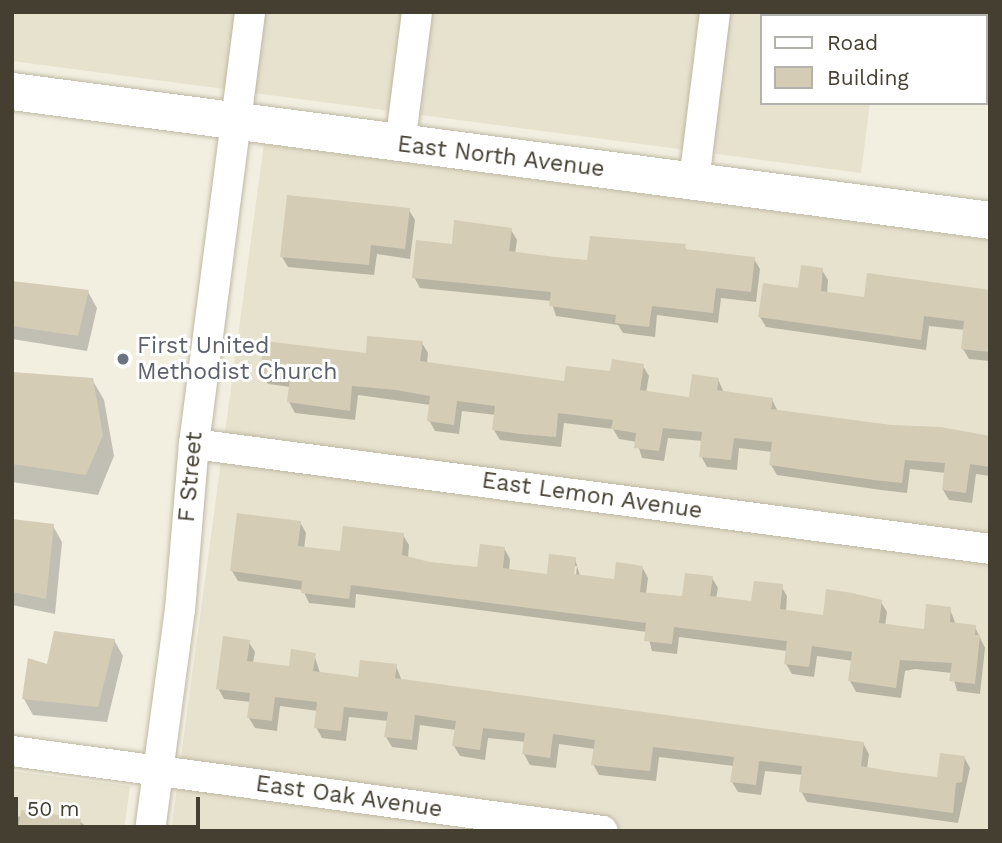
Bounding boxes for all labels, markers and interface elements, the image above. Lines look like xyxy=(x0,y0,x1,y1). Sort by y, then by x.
legend xyxy=(760,14,988,105)
text: Road xyxy=(827,30,878,55)
text: Building xyxy=(827,65,909,90)
street label: East North Avenue xyxy=(395,131,607,183)
place label: First United Methodist Church xyxy=(137,332,338,386)
marker: First United Methodist Church xyxy=(115,351,131,367)
street label: F Street xyxy=(173,430,209,524)
street label: East Lemon Avenue xyxy=(480,467,704,525)
street label: East Oak Avenue xyxy=(253,770,445,824)
scale bar xyxy=(18,784,203,828)
text: 50 m xyxy=(27,796,79,821)

